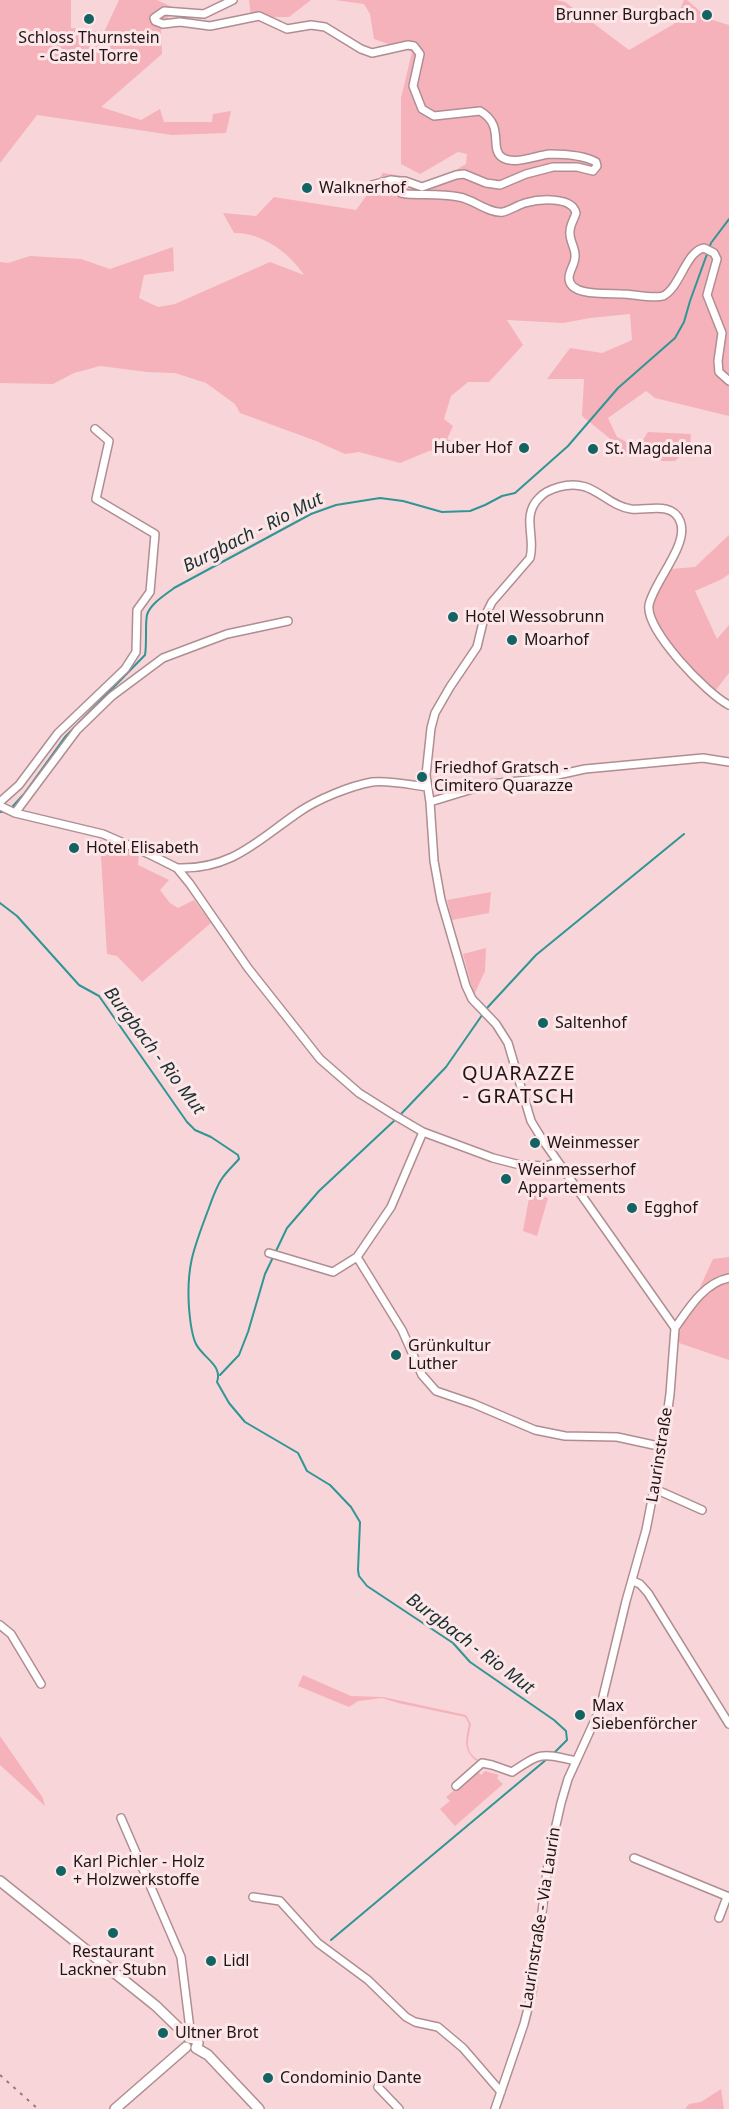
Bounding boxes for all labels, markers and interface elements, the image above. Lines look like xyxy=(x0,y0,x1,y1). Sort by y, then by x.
place label: Brunner Burgbach xyxy=(556,5,695,25)
marker: Brunner Burgbach xyxy=(700,8,714,22)
marker: Schloss Thurnstein - Castel Torre xyxy=(82,12,96,26)
place label: Schloss Thurnstein - Castel Torre xyxy=(18,28,160,66)
place label: Walknerhof xyxy=(319,178,406,198)
marker: Walknerhof xyxy=(300,181,314,195)
place label: Huber Hof xyxy=(434,438,512,458)
place label: St. Magdalena xyxy=(605,439,712,459)
marker: Huber Hof xyxy=(517,441,531,455)
marker: St. Magdalena xyxy=(586,442,600,456)
water label: Burgbach - Rio Mut xyxy=(179,488,327,578)
place label: Hotel Wessobrunn xyxy=(465,607,604,627)
marker: Hotel Wessobrunn xyxy=(446,610,460,624)
place label: Moarhof xyxy=(524,630,589,650)
marker: Moarhof xyxy=(505,633,519,647)
place label: Friedhof Gratsch - Cimitero Quarazze xyxy=(434,758,573,796)
marker: Friedhof Gratsch - Cimitero Quarazze xyxy=(415,770,429,784)
place label: Hotel Elisabeth xyxy=(86,838,199,858)
marker: Hotel Elisabeth xyxy=(67,841,81,855)
water label: Burgbach - Rio Mut xyxy=(99,983,209,1119)
place label: Saltenhof xyxy=(555,1013,627,1033)
marker: Saltenhof xyxy=(536,1016,550,1030)
district label: QUARAZZE - GRATSCH xyxy=(462,1062,576,1109)
place label: Weinmesser xyxy=(547,1133,640,1153)
marker: Weinmesser xyxy=(528,1136,542,1150)
place label: Weinmesserhof Appartements xyxy=(518,1160,636,1198)
marker: Weinmesserhof Appartements xyxy=(499,1172,513,1186)
place label: Egghof xyxy=(644,1198,698,1218)
marker: Egghof xyxy=(625,1201,639,1215)
place label: Grünkultur Luther xyxy=(408,1336,491,1374)
marker: Grünkultur Luther xyxy=(389,1348,403,1362)
street label: Laurinstraße xyxy=(643,1406,677,1504)
water label: Burgbach - Rio Mut xyxy=(402,1589,538,1699)
place label: Max Siebenförcher xyxy=(592,1696,697,1734)
marker: Max Siebenförcher xyxy=(573,1708,587,1722)
street label: Laurinstraße - Via Laurin xyxy=(517,1826,565,2010)
place label: Karl Pichler - Holz + Holzwerkstoffe xyxy=(73,1852,205,1890)
marker: Karl Pichler - Holz + Holzwerkstoffe xyxy=(54,1864,68,1878)
marker: Restaurant Lackner Stubn xyxy=(106,1926,120,1940)
place label: Restaurant Lackner Stubn xyxy=(59,1942,167,1980)
place label: Lidl xyxy=(223,1951,249,1971)
marker: Lidl xyxy=(204,1954,218,1968)
place label: Ultner Brot xyxy=(175,2023,258,2043)
marker: Ultner Brot xyxy=(156,2026,170,2040)
place label: Condominio Dante xyxy=(280,2068,421,2088)
marker: Condominio Dante xyxy=(261,2071,275,2085)

